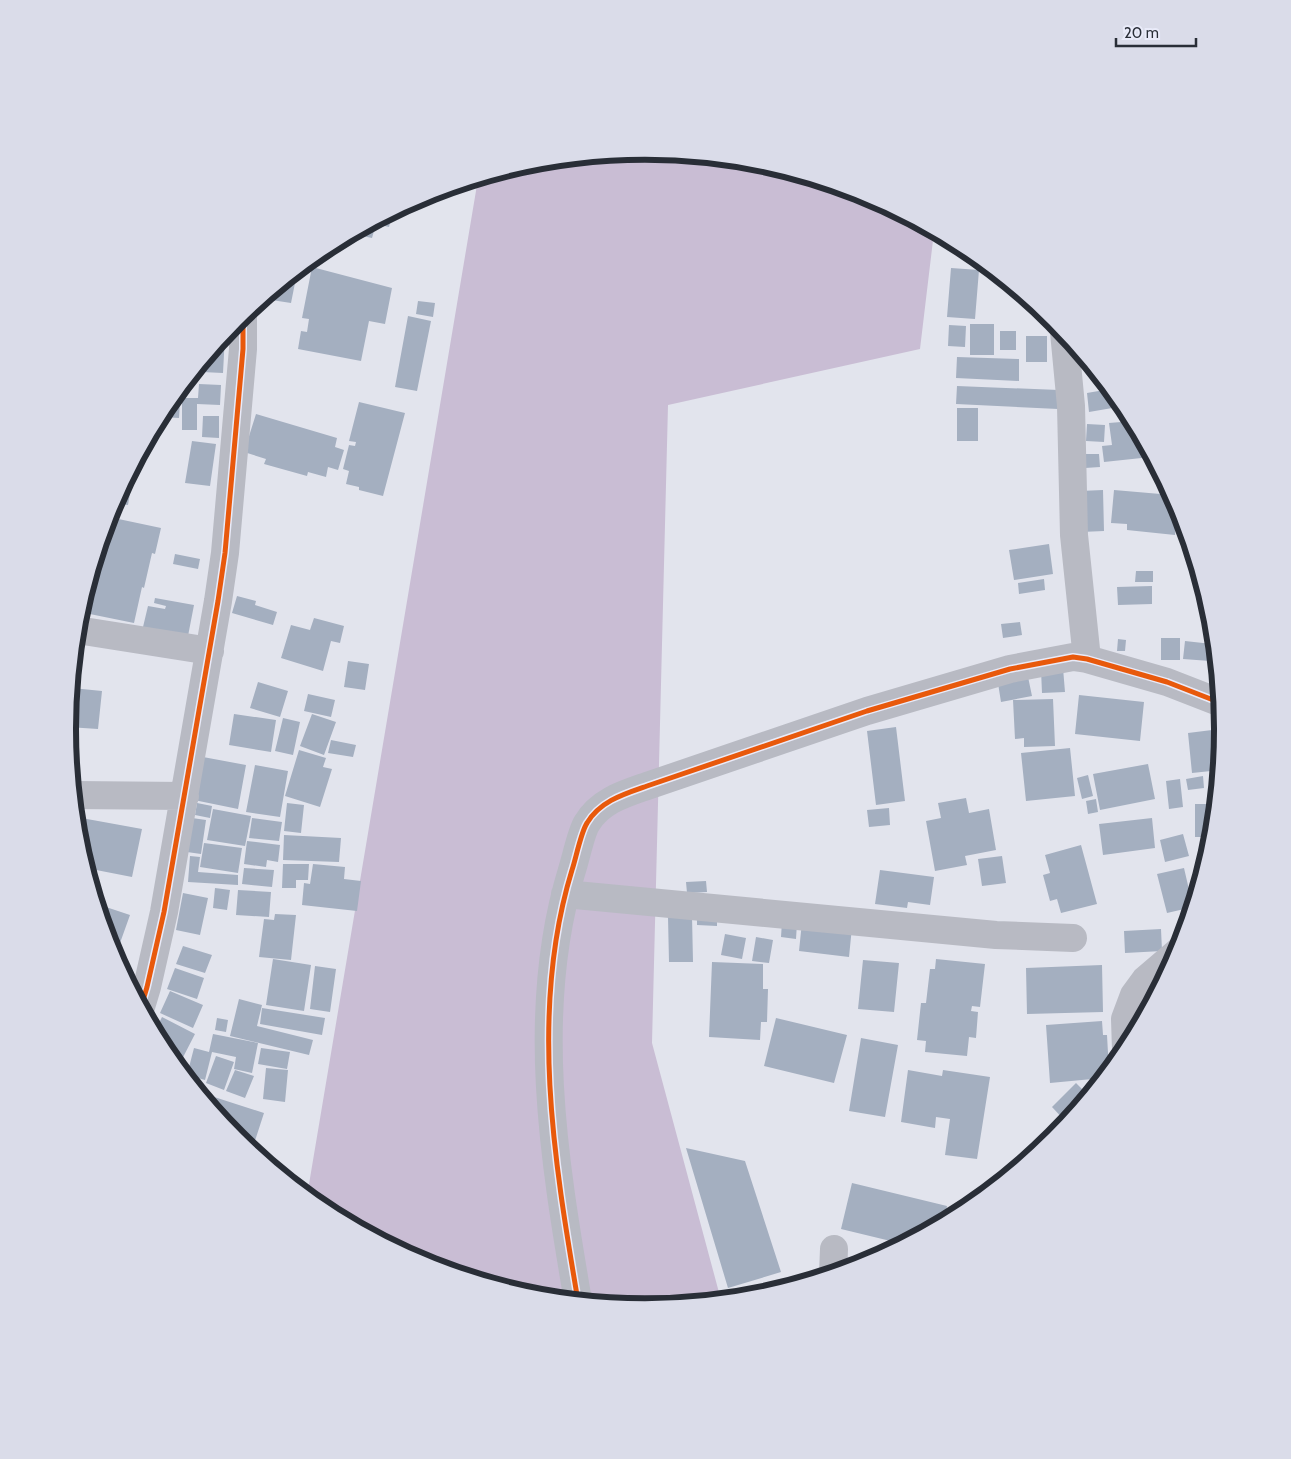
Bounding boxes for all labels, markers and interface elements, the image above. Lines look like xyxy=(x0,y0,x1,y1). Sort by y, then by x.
scale bar xyxy=(1116,15,1196,47)
text: 20 m xyxy=(1124,24,1159,42)

